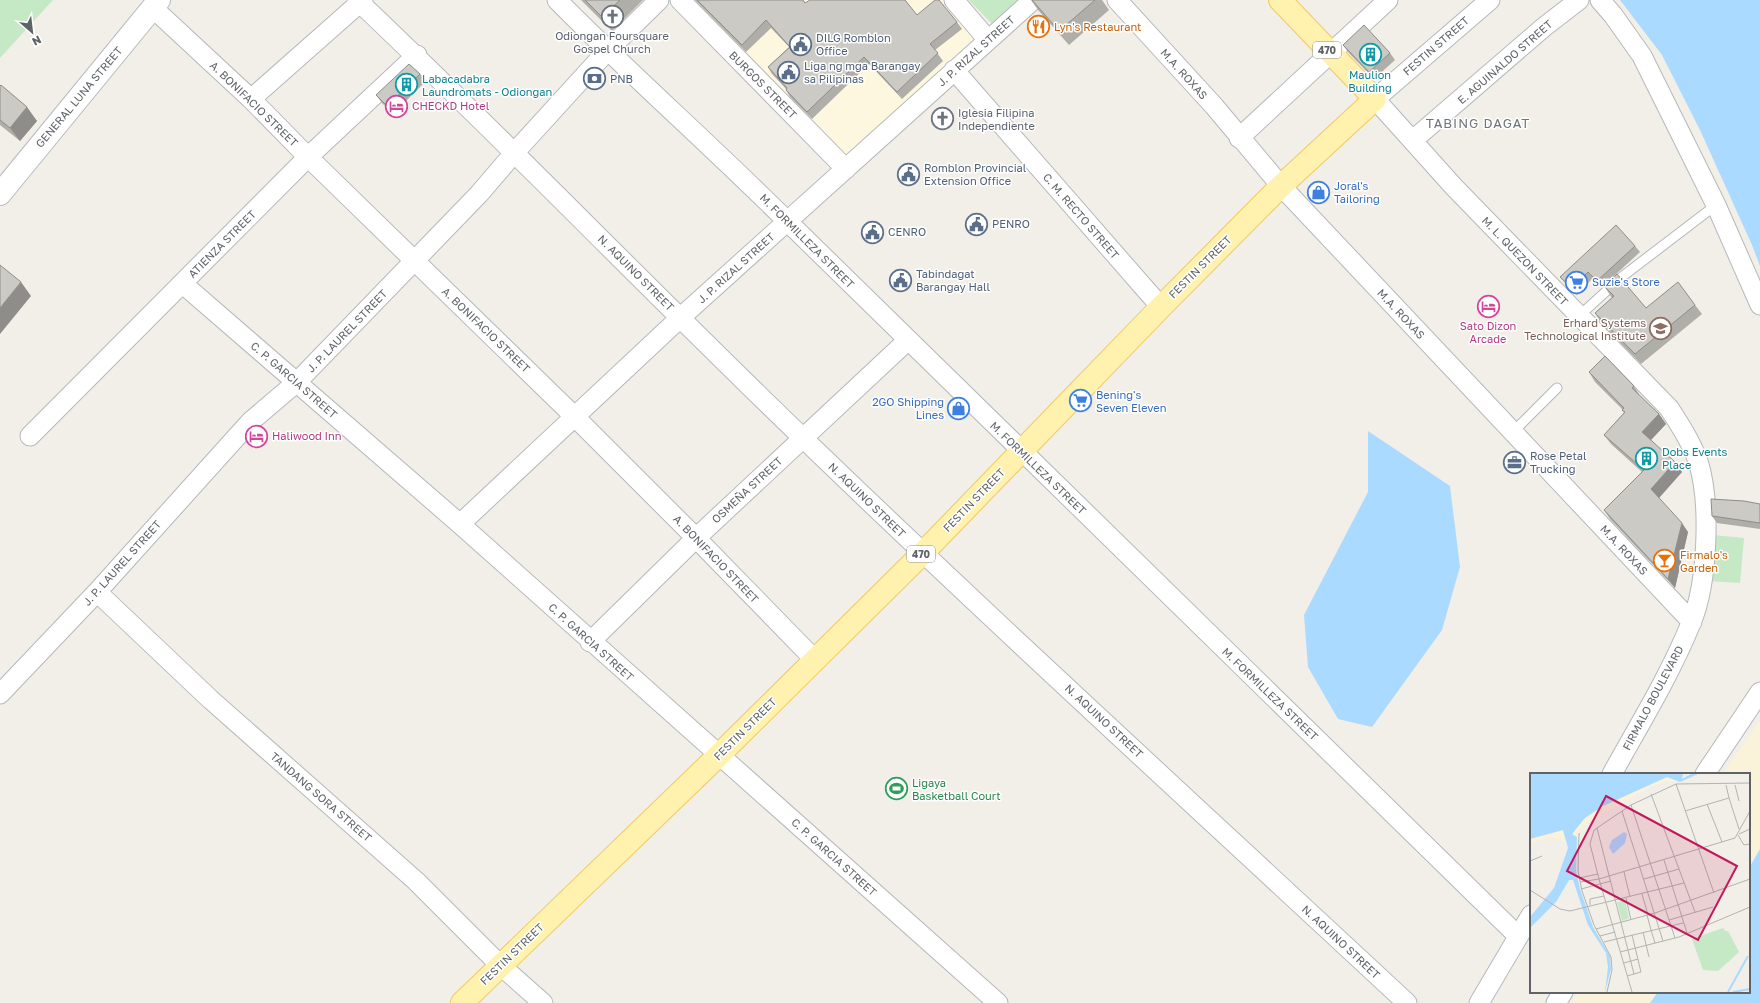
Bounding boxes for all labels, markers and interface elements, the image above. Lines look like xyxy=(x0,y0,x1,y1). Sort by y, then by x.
church icon: Odiongan Foursquare Gospel Church xyxy=(599,3,625,29)
north arrow xyxy=(12,12,52,52)
street label: J. P. RIZAL STREET xyxy=(935,13,1017,89)
street label: FESTIN STREET xyxy=(1400,13,1471,78)
restaurant icon: Lyn's Restaurant xyxy=(1026,14,1052,40)
street label: E. AGUINALDO STREET xyxy=(1455,17,1555,106)
place label: Lyn's Restaurant xyxy=(1054,20,1142,33)
place label: Odiongan Foursquare Gospel Church xyxy=(555,29,669,55)
public building icon: DILG Romblon Office xyxy=(788,31,814,57)
place label: DILG Romblon Office xyxy=(816,31,891,57)
text: N xyxy=(30,34,44,49)
road number: 470 xyxy=(1313,42,1341,58)
building icon: Maulion Building xyxy=(1357,42,1383,68)
street label: GENERAL LUNA STREET xyxy=(33,44,125,150)
street label: M.A. ROXAS xyxy=(1158,46,1210,102)
street label: BURGOS STREET xyxy=(727,48,800,121)
street label: A. BONIFACIO STREET xyxy=(208,58,301,149)
public building icon: Liga ng mga Barangay sa Pilipinas xyxy=(776,59,802,85)
place label: Liga ng mga Barangay sa Pilipinas xyxy=(804,59,920,85)
bank icon: PNB xyxy=(582,66,608,92)
place label: Maulion Building xyxy=(1348,68,1392,94)
building icon: Labacadabra Laundromats - Odiongan xyxy=(394,72,420,98)
place label: Labacadabra Laundromats - Odiongan xyxy=(422,72,552,98)
place label: PNB xyxy=(610,72,633,85)
hotel icon: CHECKD Hotel xyxy=(383,93,409,119)
place label: CHECKD Hotel xyxy=(412,99,490,112)
church icon: Iglesia Filipina Independiente xyxy=(929,106,955,132)
place label: Iglesia Filipina Independiente xyxy=(958,106,1035,132)
district label: TABING DAGAT xyxy=(1426,115,1530,131)
public building icon: Romblon Provincial Extension Office xyxy=(896,161,922,187)
place label: Romblon Provincial Extension Office xyxy=(924,161,1027,187)
street label: C. M. RECTO STREET xyxy=(1041,170,1122,261)
shop icon: Joral's Tailoring xyxy=(1305,179,1331,205)
place label: Joral's Tailoring xyxy=(1334,179,1380,205)
street label: M. FORMILLEZA STREET xyxy=(757,191,857,291)
street label: ATIENZA STREET xyxy=(185,207,258,280)
public building icon: PENRO xyxy=(963,211,989,237)
street label: M. L. QUEZON STREET xyxy=(1480,214,1571,308)
place label: PENRO xyxy=(992,217,1030,230)
public building icon: CENRO xyxy=(859,219,885,245)
place label: CENRO xyxy=(888,225,926,238)
street label: J. P. RIZAL STREET xyxy=(695,230,777,306)
street label: N. AQUINO STREET xyxy=(596,232,677,313)
street label: FESTIN STREET xyxy=(1166,233,1234,301)
public building icon: Tabindagat Barangay Hall xyxy=(888,267,914,293)
place label: Tabindagat Barangay Hall xyxy=(916,267,991,293)
supermarket icon: Suzie's Store xyxy=(1564,269,1590,295)
place label: Suzie's Store xyxy=(1592,275,1660,288)
street label: A. BONIFACIO STREET xyxy=(440,284,533,375)
street label: J. P. LAUREL STREET xyxy=(304,286,390,375)
street label: M.A. ROXAS xyxy=(1375,286,1428,341)
hotel icon: Sato Dizon Arcade xyxy=(1475,293,1501,319)
place label: Erhard Systems Technological Institute xyxy=(1524,316,1646,342)
school or university icon: Erhard Systems Technological Institute xyxy=(1648,316,1674,342)
place label: Sato Dizon Arcade xyxy=(1460,319,1516,345)
street label: C. P. GARCIA STREET xyxy=(249,339,340,421)
supermarket icon: Bening's Seven Eleven xyxy=(1067,388,1093,414)
place label: Bening's Seven Eleven xyxy=(1096,388,1166,414)
place label: 2GO Shipping Lines xyxy=(872,395,944,421)
shop icon: 2GO Shipping Lines xyxy=(946,395,972,421)
street label: M. FORMILLEZA STREET xyxy=(988,418,1089,517)
hotel icon: Haliwood Inn xyxy=(244,423,270,449)
place label: Haliwood Inn xyxy=(272,429,342,442)
building icon: Dobs Events Place xyxy=(1634,445,1660,471)
place label: Dobs Events Place xyxy=(1662,445,1728,471)
office icon: Rose Petal Trucking xyxy=(1501,449,1527,475)
place label: Rose Petal Trucking xyxy=(1530,449,1587,475)
street label: OSMEÑA STREET xyxy=(709,454,785,526)
street label: N. AQUINO STREET xyxy=(826,460,909,540)
street label: FESTIN STREET xyxy=(940,465,1007,534)
street label: A. BONIFACIO STREET xyxy=(671,512,762,605)
street label: J. P. LAUREL STREET xyxy=(80,517,163,608)
street label: M.A. ROXAS xyxy=(1598,522,1651,577)
road number: 470 xyxy=(907,546,935,562)
bar icon: Firmalo's Garden xyxy=(1652,548,1678,574)
place label: Firmalo's Garden xyxy=(1680,548,1728,574)
street label: C. P. GARCIA STREET xyxy=(546,600,637,683)
street label: FIRMALO BOULEVARD xyxy=(1619,643,1686,752)
street label: M. FORMILLEZA STREET xyxy=(1220,644,1321,743)
street label: N. AQUINO STREET xyxy=(1063,681,1146,760)
street label: FESTIN STREET xyxy=(711,695,779,763)
street label: TANDANG SORA STREET xyxy=(268,749,375,844)
inset map xyxy=(1530,773,1750,993)
sports icon: Ligaya Basketball Court xyxy=(883,776,909,802)
place label: Ligaya Basketball Court xyxy=(912,776,1001,802)
street label: C. P. GARCIA STREET xyxy=(789,815,880,898)
street label: N. AQUINO STREET xyxy=(1300,902,1383,981)
street label: FESTIN STREET xyxy=(477,920,546,987)

